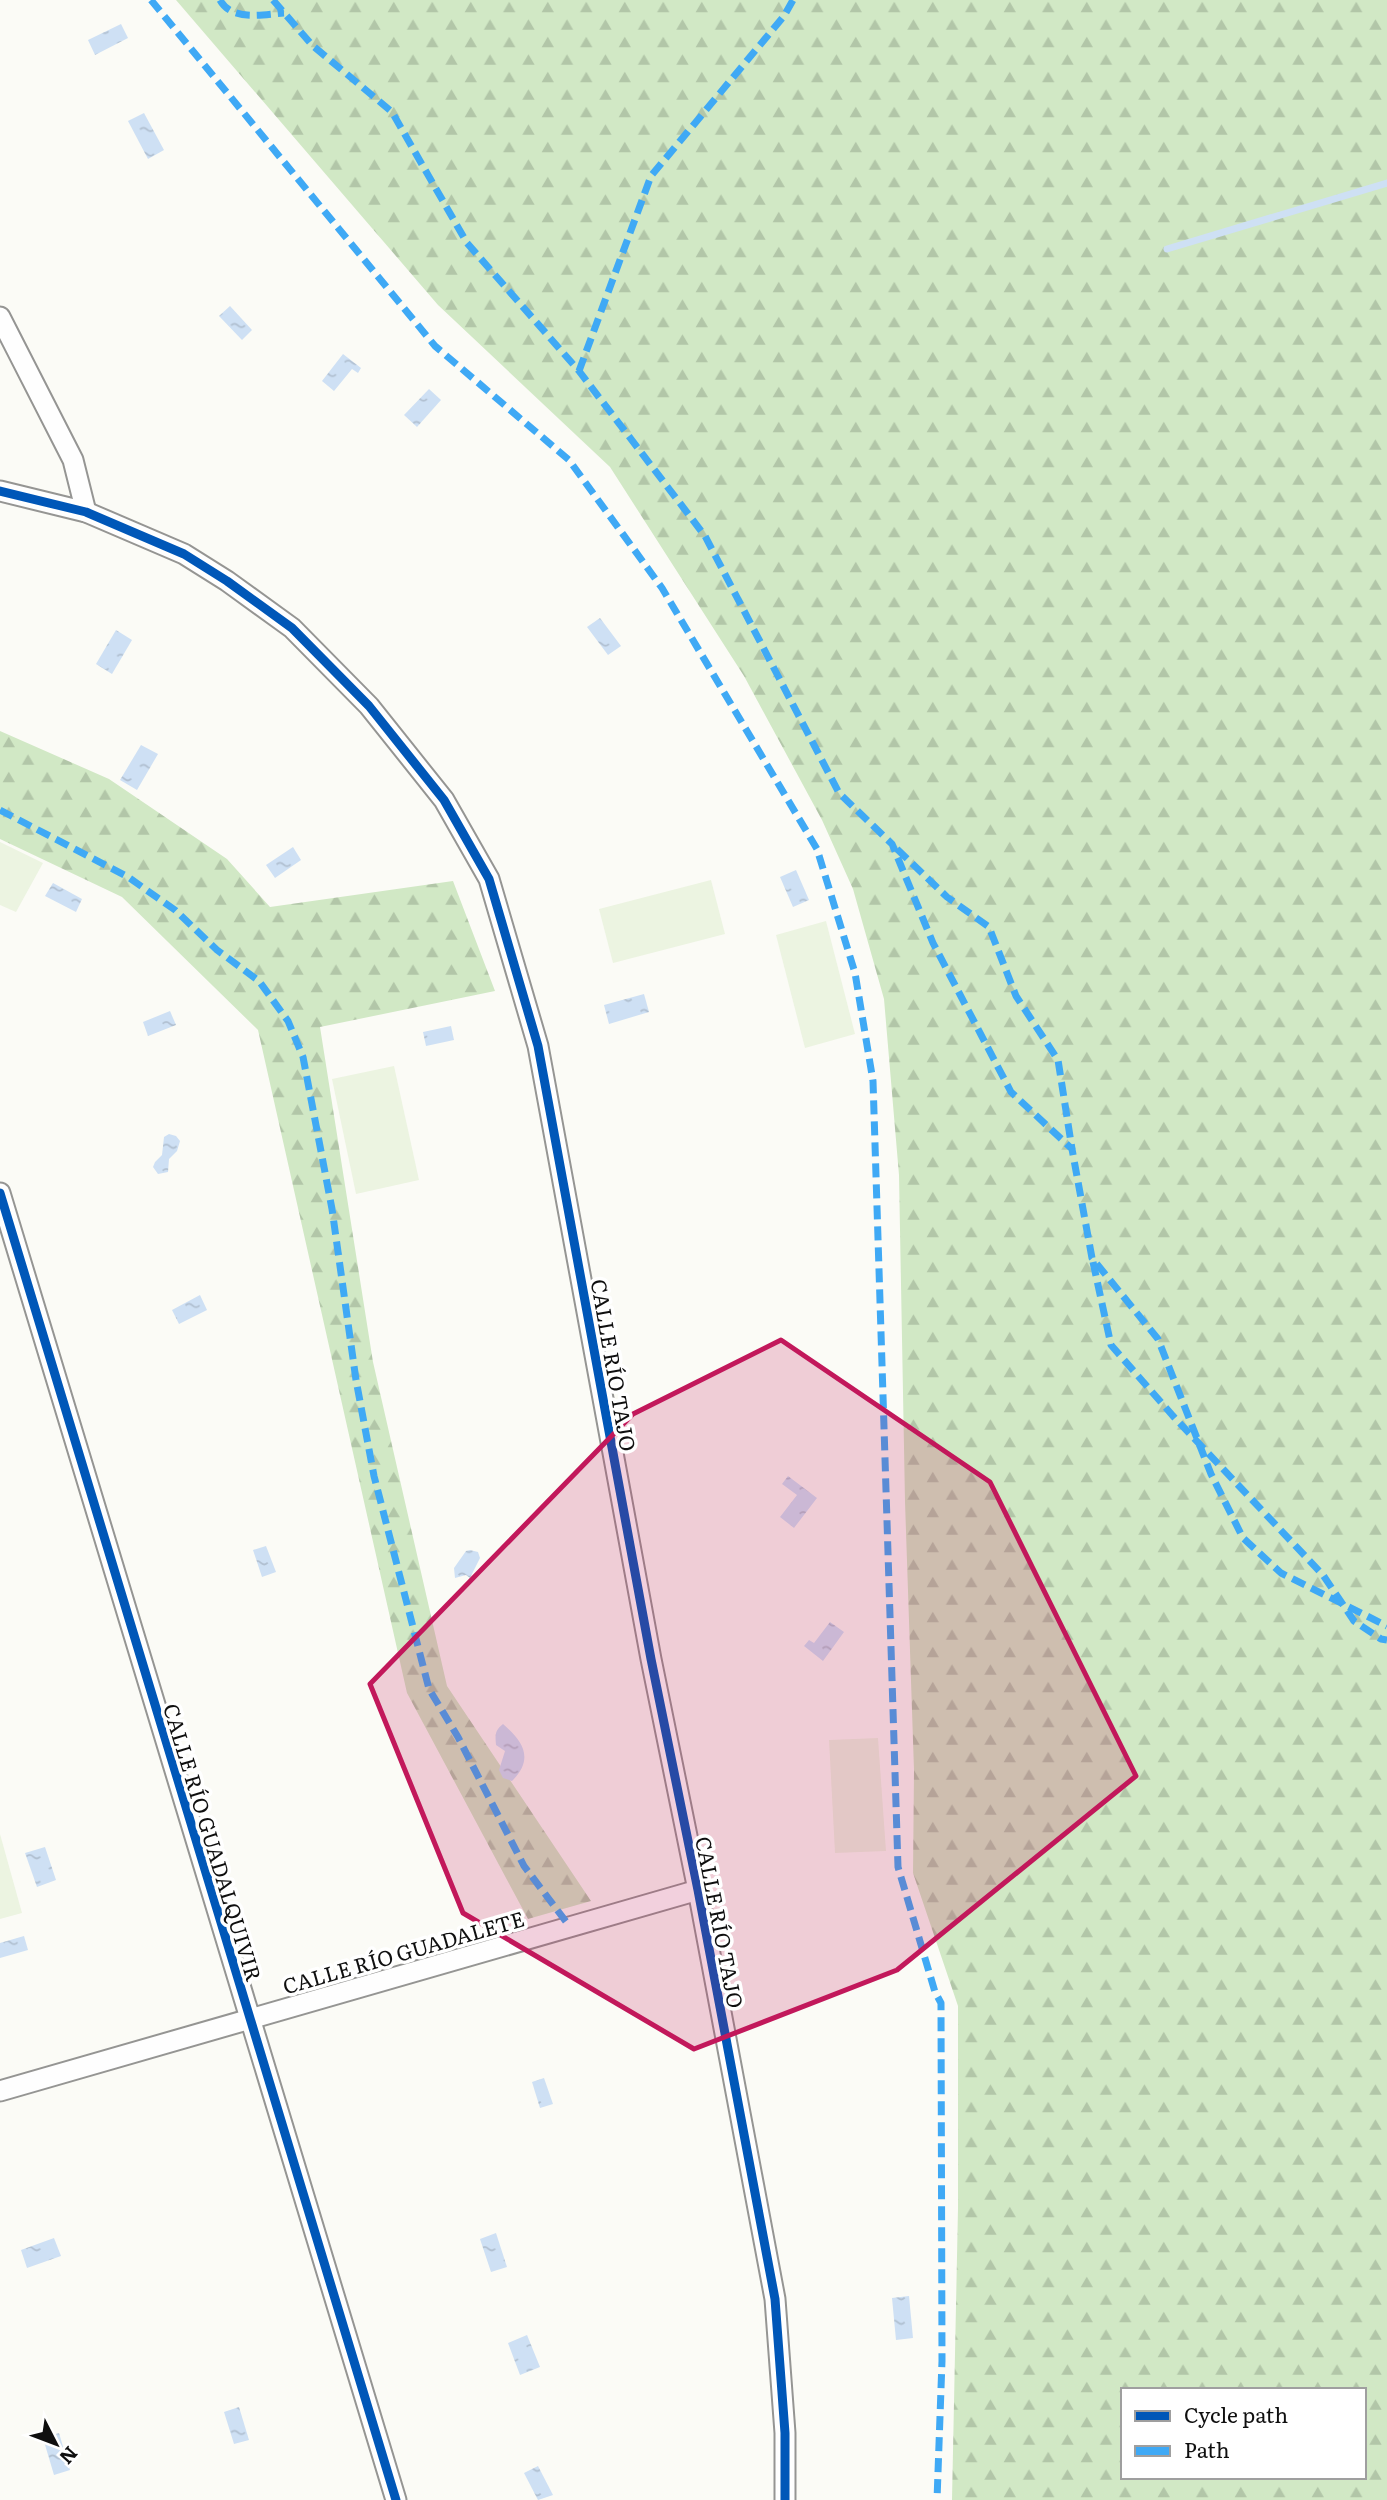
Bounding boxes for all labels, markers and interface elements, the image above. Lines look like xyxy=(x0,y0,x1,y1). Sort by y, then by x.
street label: CALLE RÍO TAJO xyxy=(585,1276,645,1454)
street label: CALLE RÍO GUADALQUIVIR xyxy=(157,1699,271,1985)
street label: CALLE RÍO TAJO xyxy=(689,1833,753,2011)
street label: CALLE RÍO GUADALETE xyxy=(279,1902,527,2000)
legend xyxy=(1121,2388,1366,2479)
text: Cycle path xyxy=(1184,2398,1288,2429)
north arrow xyxy=(21,2409,91,2479)
text: Path xyxy=(1184,2433,1230,2464)
text: N xyxy=(54,2441,85,2471)

